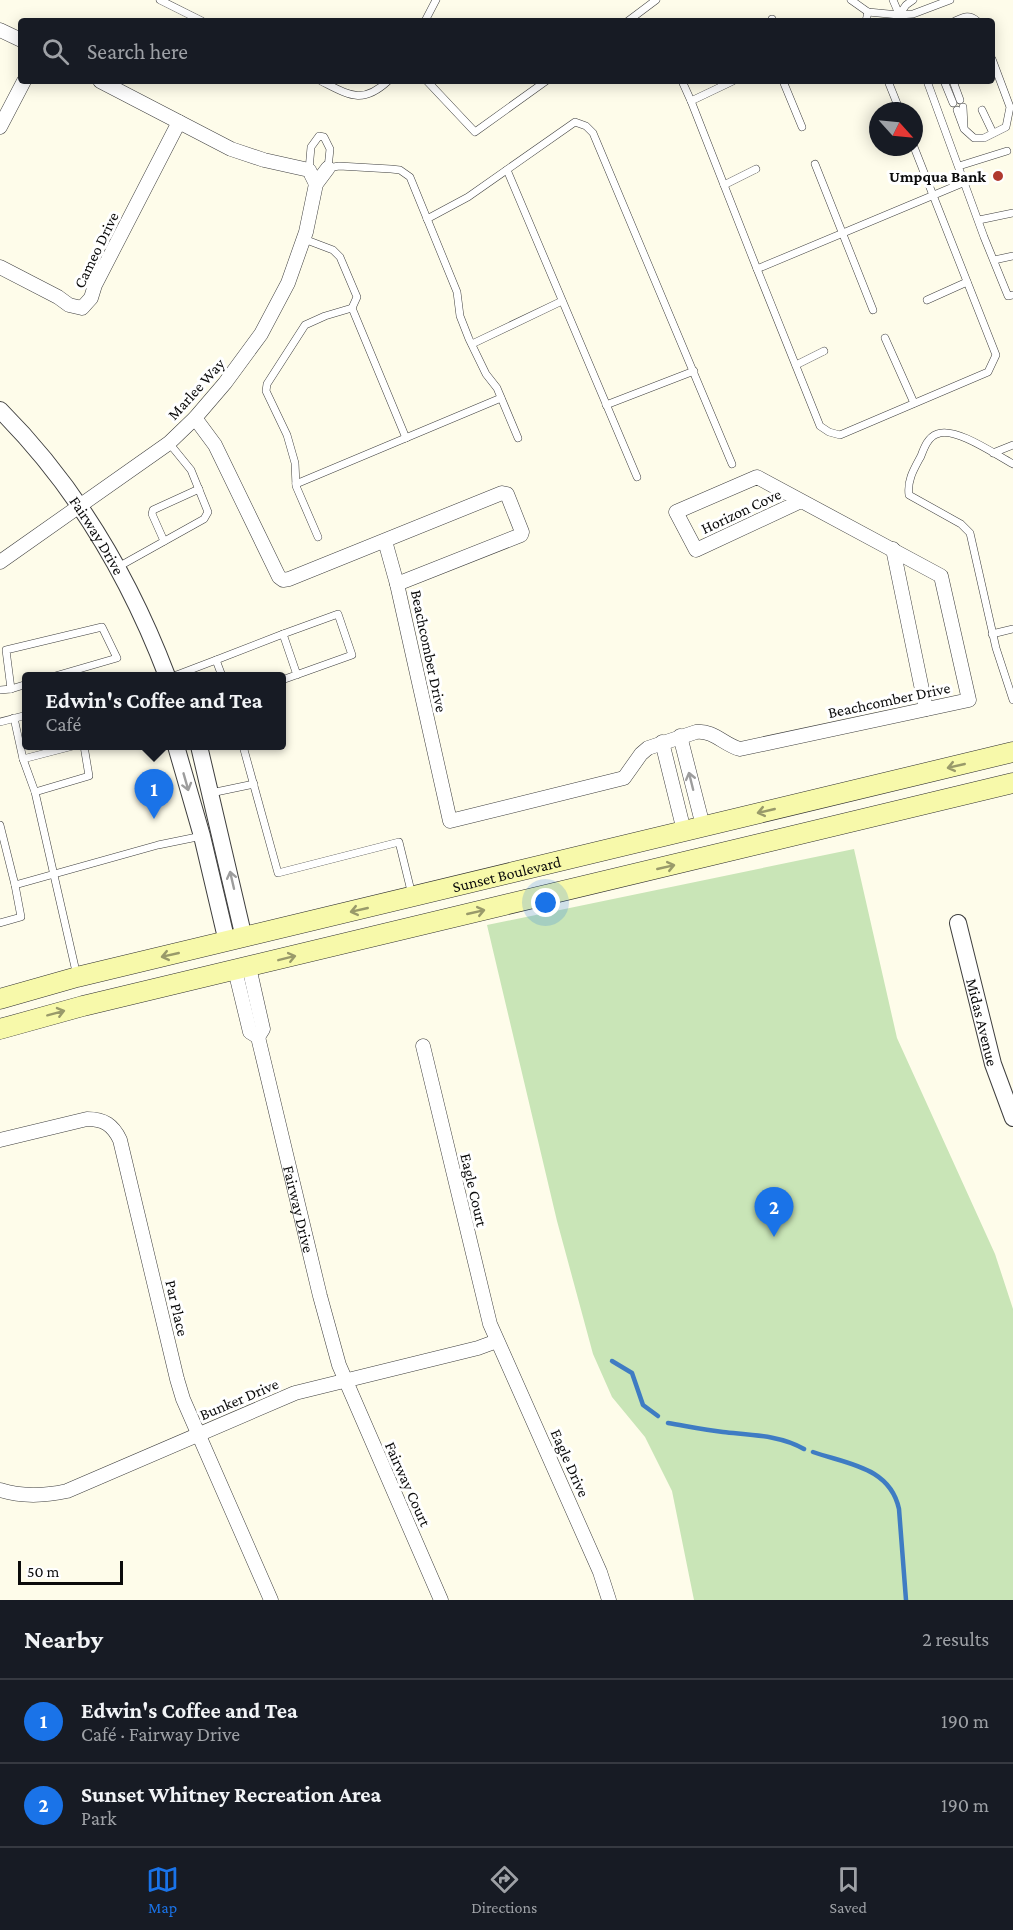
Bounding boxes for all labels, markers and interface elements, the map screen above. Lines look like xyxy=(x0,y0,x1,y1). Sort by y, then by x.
search box xyxy=(18,18,995,84)
icon: search xyxy=(39,35,72,68)
text: Search here xyxy=(87,39,188,64)
north arrow xyxy=(869,102,923,156)
place label: Umpqua Bank xyxy=(889,168,986,185)
marker: Umpqua Bank xyxy=(991,169,1005,183)
street label: Cameo Drive xyxy=(70,209,122,291)
street label: Marlee Way xyxy=(164,355,229,424)
street label: Horizon Cove xyxy=(698,485,784,537)
street label: Fairway Drive xyxy=(67,493,128,577)
street label: Beachcomber Drive xyxy=(408,588,450,714)
popup xyxy=(22,672,286,750)
street label: Beachcomber Drive xyxy=(826,679,952,721)
text: Edwin's Coffee and Tea xyxy=(46,688,262,713)
text: Café xyxy=(46,713,81,735)
one-way arrow xyxy=(947,761,966,773)
pin: 1 xyxy=(134,770,174,819)
one-way arrow xyxy=(181,772,192,791)
one-way arrow xyxy=(685,772,697,791)
one-way arrow xyxy=(757,806,777,817)
street label: Sunset Boulevard xyxy=(451,852,563,895)
one-way arrow xyxy=(656,860,675,872)
one-way arrow xyxy=(226,871,237,891)
your location xyxy=(531,888,560,917)
one-way arrow xyxy=(350,905,369,917)
one-way arrow xyxy=(467,906,486,918)
one-way arrow xyxy=(161,950,180,962)
one-way arrow xyxy=(277,951,296,963)
street label: Midas Avenue xyxy=(964,976,1002,1068)
one-way arrow xyxy=(46,1007,65,1018)
street label: Eagle Court xyxy=(456,1152,491,1229)
street label: Fairway Drive xyxy=(281,1164,318,1254)
pin: 2 xyxy=(754,1188,794,1237)
street label: Par Place xyxy=(162,1278,192,1338)
street label: Bunker Drive xyxy=(197,1375,281,1423)
street label: Eagle Drive xyxy=(547,1426,593,1500)
street label: Fairway Court xyxy=(381,1439,435,1530)
scale bar xyxy=(18,1558,123,1586)
text: 50 m xyxy=(27,1563,59,1580)
text: Nearby xyxy=(24,1625,103,1654)
text: 2 results xyxy=(922,1628,989,1650)
text: Edwin's Coffee and Tea xyxy=(81,1698,298,1723)
text: 1 xyxy=(40,1710,47,1732)
text: 190 m xyxy=(941,1710,989,1732)
text: Café · Fairway Drive xyxy=(81,1723,240,1745)
text: Sunset Whitney Recreation Area xyxy=(81,1782,381,1807)
text: 2 xyxy=(38,1794,49,1816)
text: 190 m xyxy=(941,1794,989,1816)
text: Park xyxy=(81,1807,117,1829)
tab: Map xyxy=(146,1863,179,1916)
tab: Directions xyxy=(471,1863,537,1916)
tab: Saved xyxy=(829,1863,867,1916)

